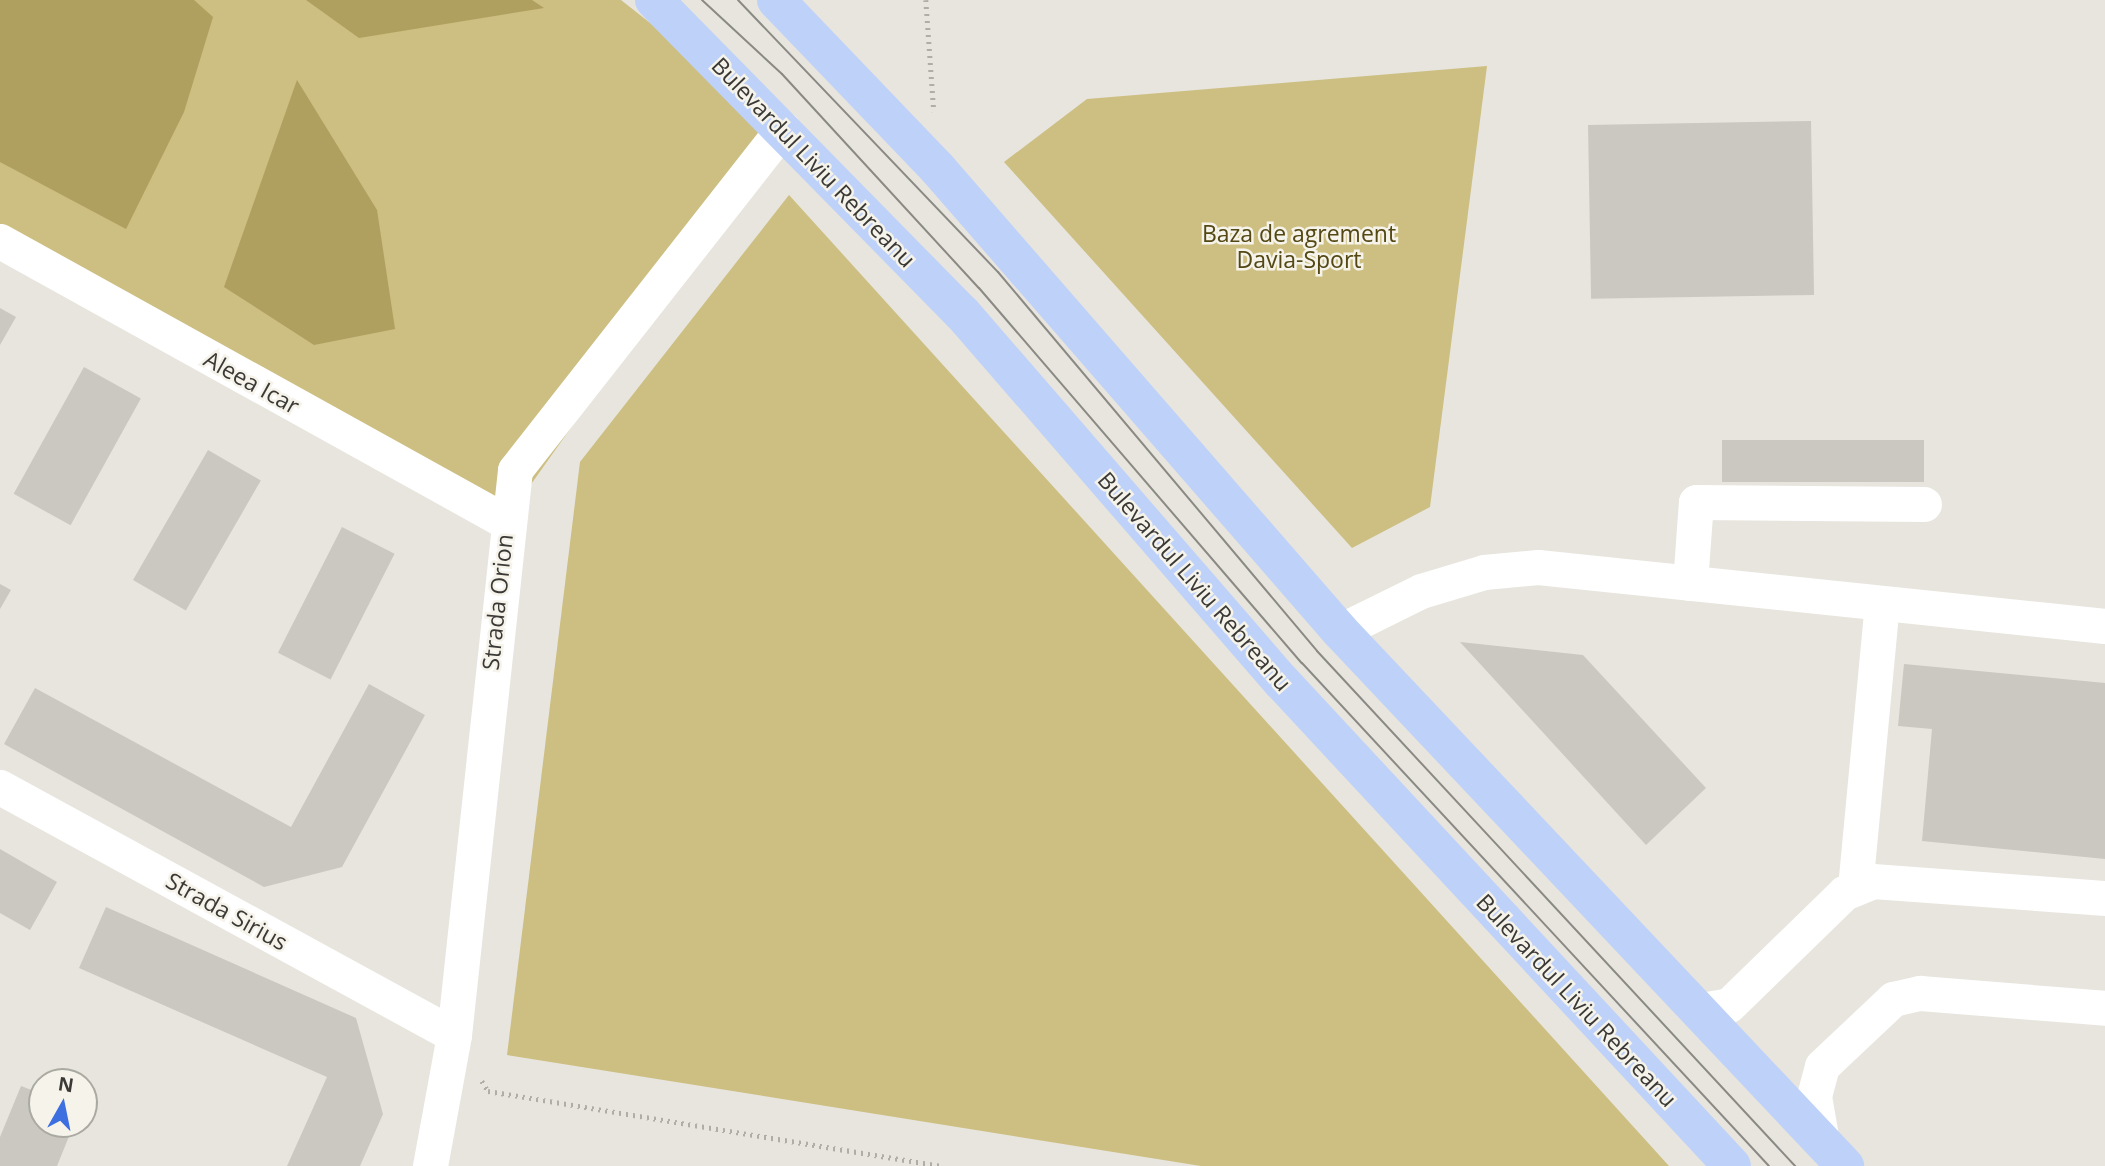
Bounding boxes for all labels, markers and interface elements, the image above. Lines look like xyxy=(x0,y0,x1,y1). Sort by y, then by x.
street label: Bulevardul Liviu Rebreanu xyxy=(706,51,922,273)
park label: Baza de agrement Davia-Sport xyxy=(1202,219,1396,273)
street label: Aleea Icar xyxy=(200,345,304,419)
street label: Bulevardul Liviu Rebreanu xyxy=(1092,466,1298,696)
street label: Strada Orion xyxy=(476,533,518,671)
street label: Strada Sirius xyxy=(161,866,293,956)
street label: Bulevardul Liviu Rebreanu xyxy=(1471,888,1683,1112)
north arrow xyxy=(28,1068,98,1138)
text: N xyxy=(56,1070,76,1098)

